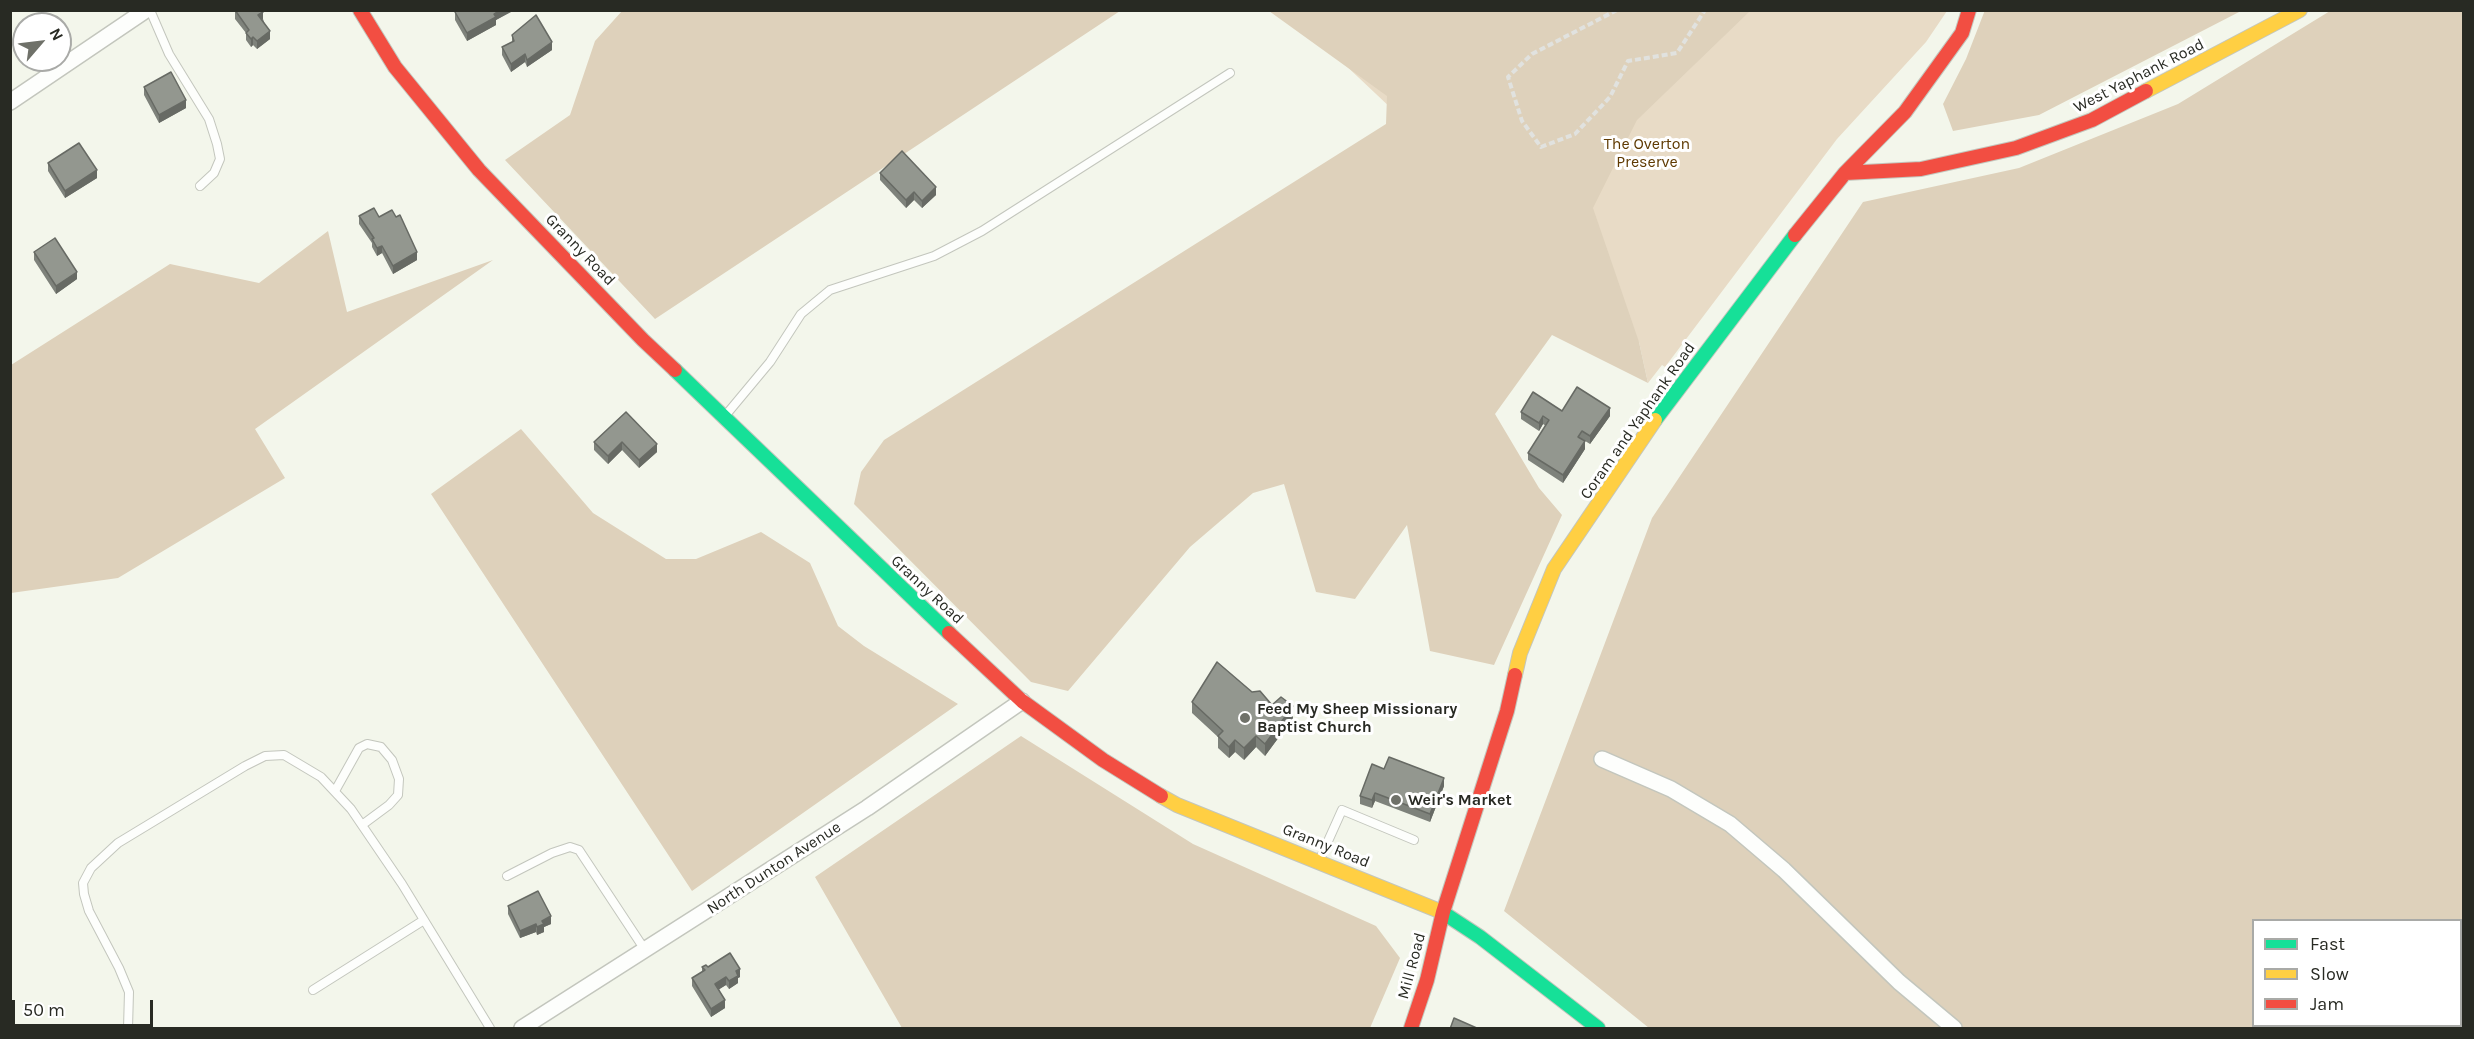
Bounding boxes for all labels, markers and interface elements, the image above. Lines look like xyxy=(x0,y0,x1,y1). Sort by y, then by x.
north arrow xyxy=(12,12,72,72)
text: N xyxy=(45,25,68,44)
street label: West Yaphank Road xyxy=(2071,35,2207,117)
park label: The Overton Preserve xyxy=(1604,134,1690,172)
street label: Granny Road xyxy=(541,210,619,290)
street label: Coram and Yaphank Road xyxy=(1576,339,1700,503)
street label: Granny Road xyxy=(887,552,967,628)
place label: Feed My Sheep Missionary Baptist Church xyxy=(1257,699,1457,737)
marker: Feed My Sheep Missionary Baptist Church xyxy=(1238,711,1252,725)
place label: Weir's Market xyxy=(1408,790,1512,810)
marker: Weir's Market xyxy=(1389,793,1403,807)
street label: North Dunton Avenue xyxy=(703,818,845,918)
street label: Granny Road xyxy=(1280,820,1372,872)
legend xyxy=(2252,919,2462,1027)
street label: Mill Road xyxy=(1394,931,1430,1001)
text: Fast xyxy=(2310,933,2345,955)
text: Slow xyxy=(2310,963,2349,985)
scale bar xyxy=(15,988,156,1026)
text: Jam xyxy=(2310,993,2344,1015)
text: 50 m xyxy=(23,999,65,1021)

